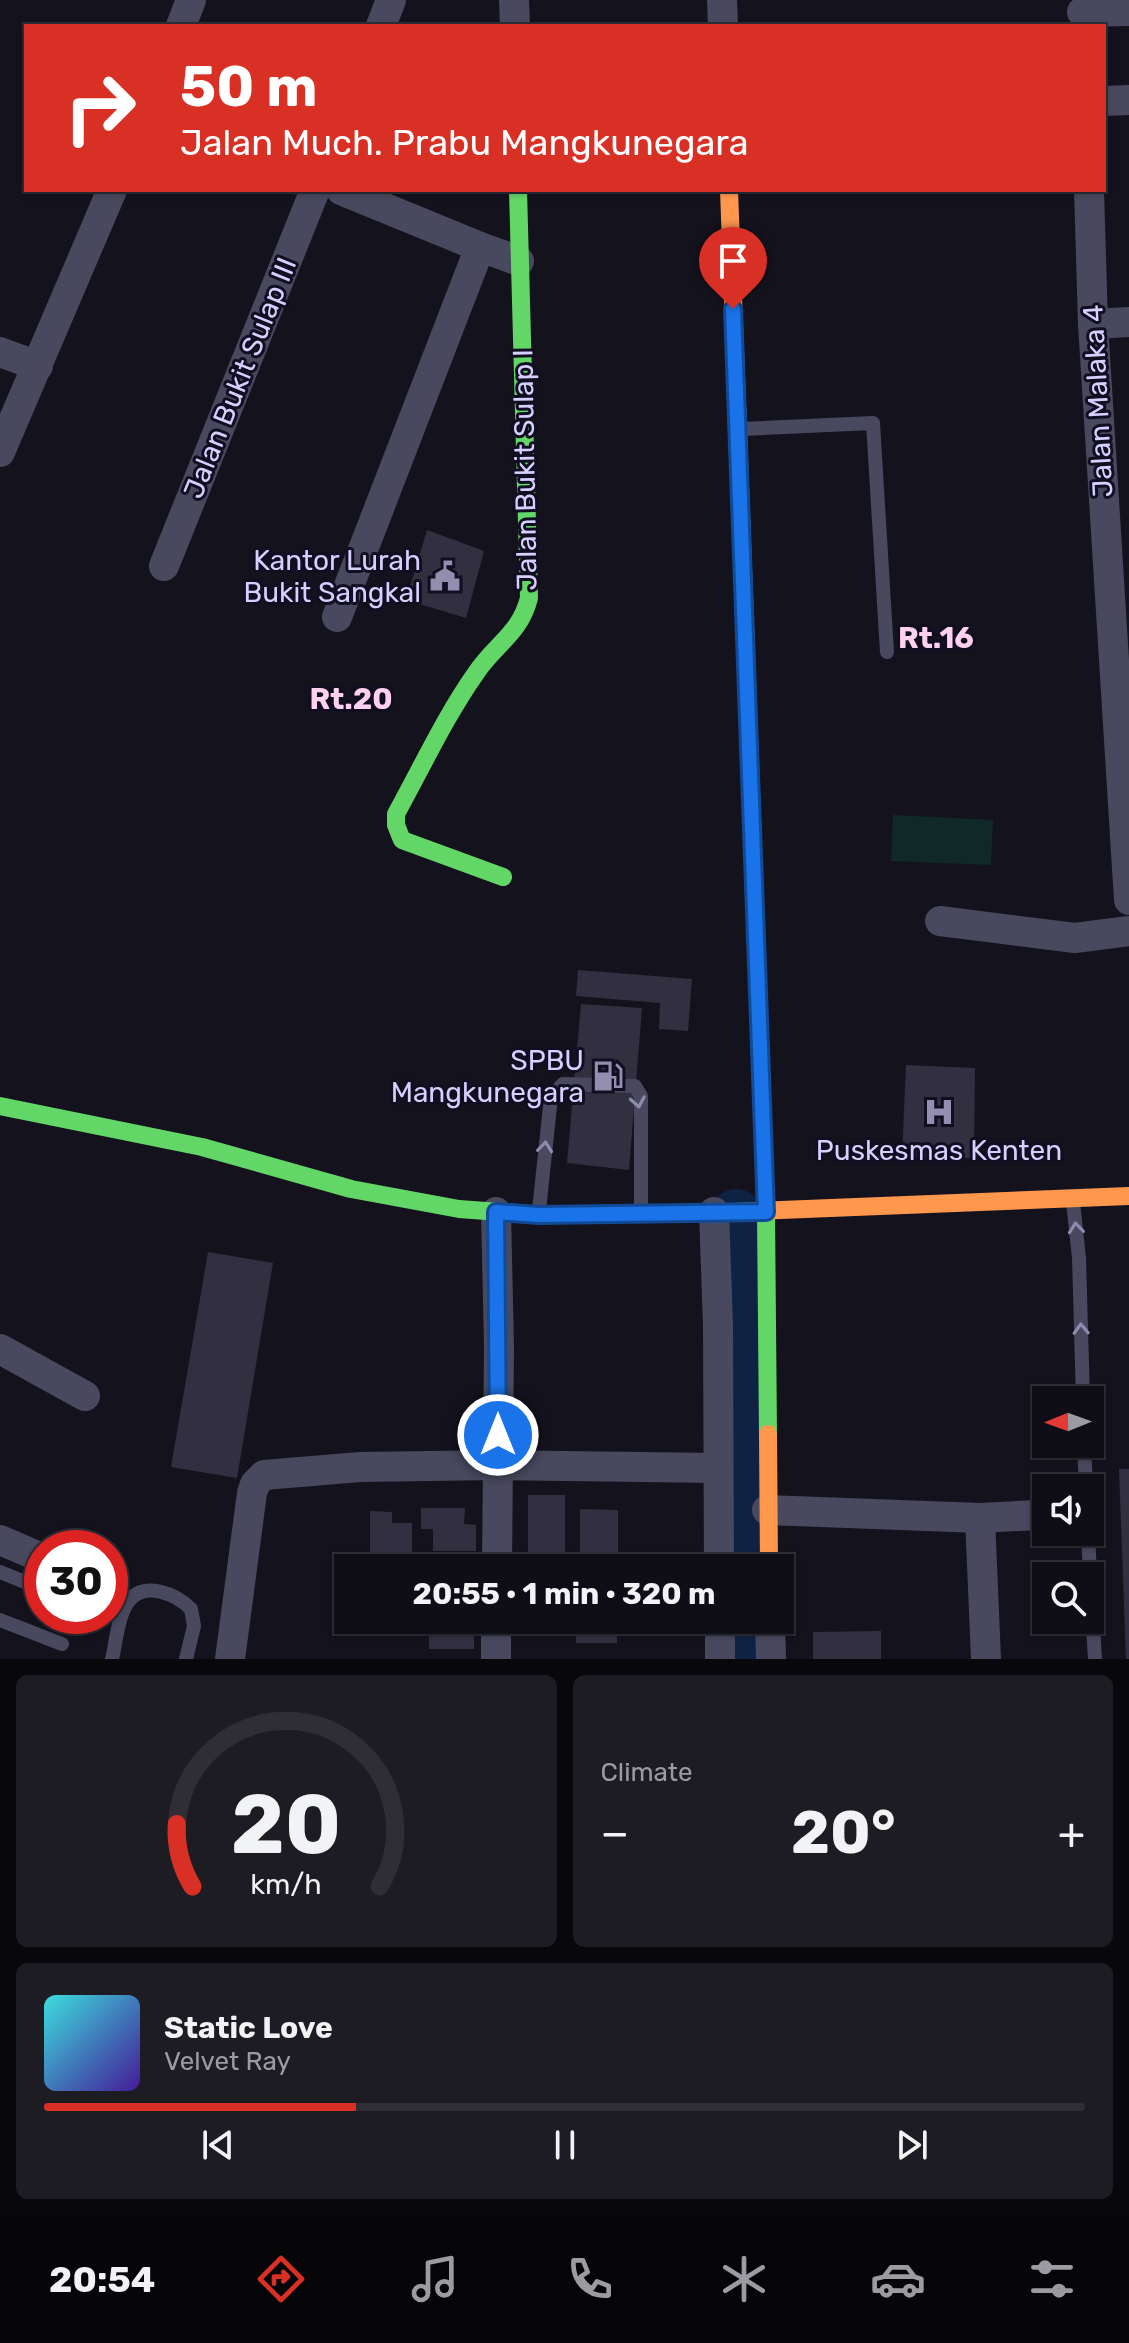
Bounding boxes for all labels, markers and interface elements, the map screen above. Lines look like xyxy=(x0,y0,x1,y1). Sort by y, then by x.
text: 50 m xyxy=(180,54,317,120)
icon: right xyxy=(48,56,152,160)
text: Jalan Much. Prabu Mangkunegara xyxy=(180,121,749,164)
pin xyxy=(699,227,767,309)
icon: arrive xyxy=(711,239,755,283)
street label: Jalan Bukit Sulap III xyxy=(177,253,303,503)
street label: Jalan Malaka 4 xyxy=(1076,304,1120,498)
street label: Jalan Bukit Sulap I xyxy=(506,349,544,591)
place label: Kantor Lurah Bukit Sangkal xyxy=(243,544,421,609)
public building icon: Kantor Lurah Bukit Sangkal xyxy=(428,559,462,593)
district label: Rt.16 xyxy=(898,620,974,656)
district label: Rt.20 xyxy=(309,681,393,717)
place label: SPBU Mangkunegara xyxy=(391,1044,584,1109)
fuel station icon: SPBU Mangkunegara xyxy=(591,1059,625,1093)
one-way arrow xyxy=(629,1095,646,1108)
hospital icon: Puskesmas Kenten xyxy=(922,1095,956,1129)
place label: Puskesmas Kenten xyxy=(816,1134,1062,1167)
one-way arrow xyxy=(537,1141,554,1154)
one-way arrow xyxy=(1067,1221,1084,1234)
one-way arrow xyxy=(1072,1322,1090,1335)
north arrow xyxy=(1032,1386,1104,1458)
map controls xyxy=(1032,1386,1104,1634)
position arrow xyxy=(456,1393,540,1477)
button: sound xyxy=(1032,1474,1104,1546)
speed limit sign: 30 xyxy=(24,1530,128,1634)
button: search xyxy=(1032,1562,1104,1634)
text: 20:55 · 1 min · 320 m xyxy=(413,1576,715,1612)
text: Climate xyxy=(601,1757,693,1788)
text: 20 xyxy=(231,1775,342,1874)
text: 20° xyxy=(791,1797,896,1868)
text: − xyxy=(601,1807,629,1859)
text: + xyxy=(1058,1807,1085,1859)
text: km/h xyxy=(251,1867,322,1901)
text: Static Love xyxy=(164,2010,333,2046)
text: Velvet Ray xyxy=(164,2046,291,2077)
icon: previous xyxy=(196,2123,240,2167)
icon: pause xyxy=(543,2123,587,2167)
icon: next xyxy=(890,2123,934,2167)
icon: directions xyxy=(253,2251,309,2307)
icon: music xyxy=(407,2251,463,2307)
icon: phone xyxy=(562,2251,618,2307)
icon: climate xyxy=(716,2251,772,2307)
icon: car xyxy=(870,2251,926,2307)
icon: filters xyxy=(1024,2251,1080,2307)
text: 20:54 xyxy=(49,2258,155,2301)

